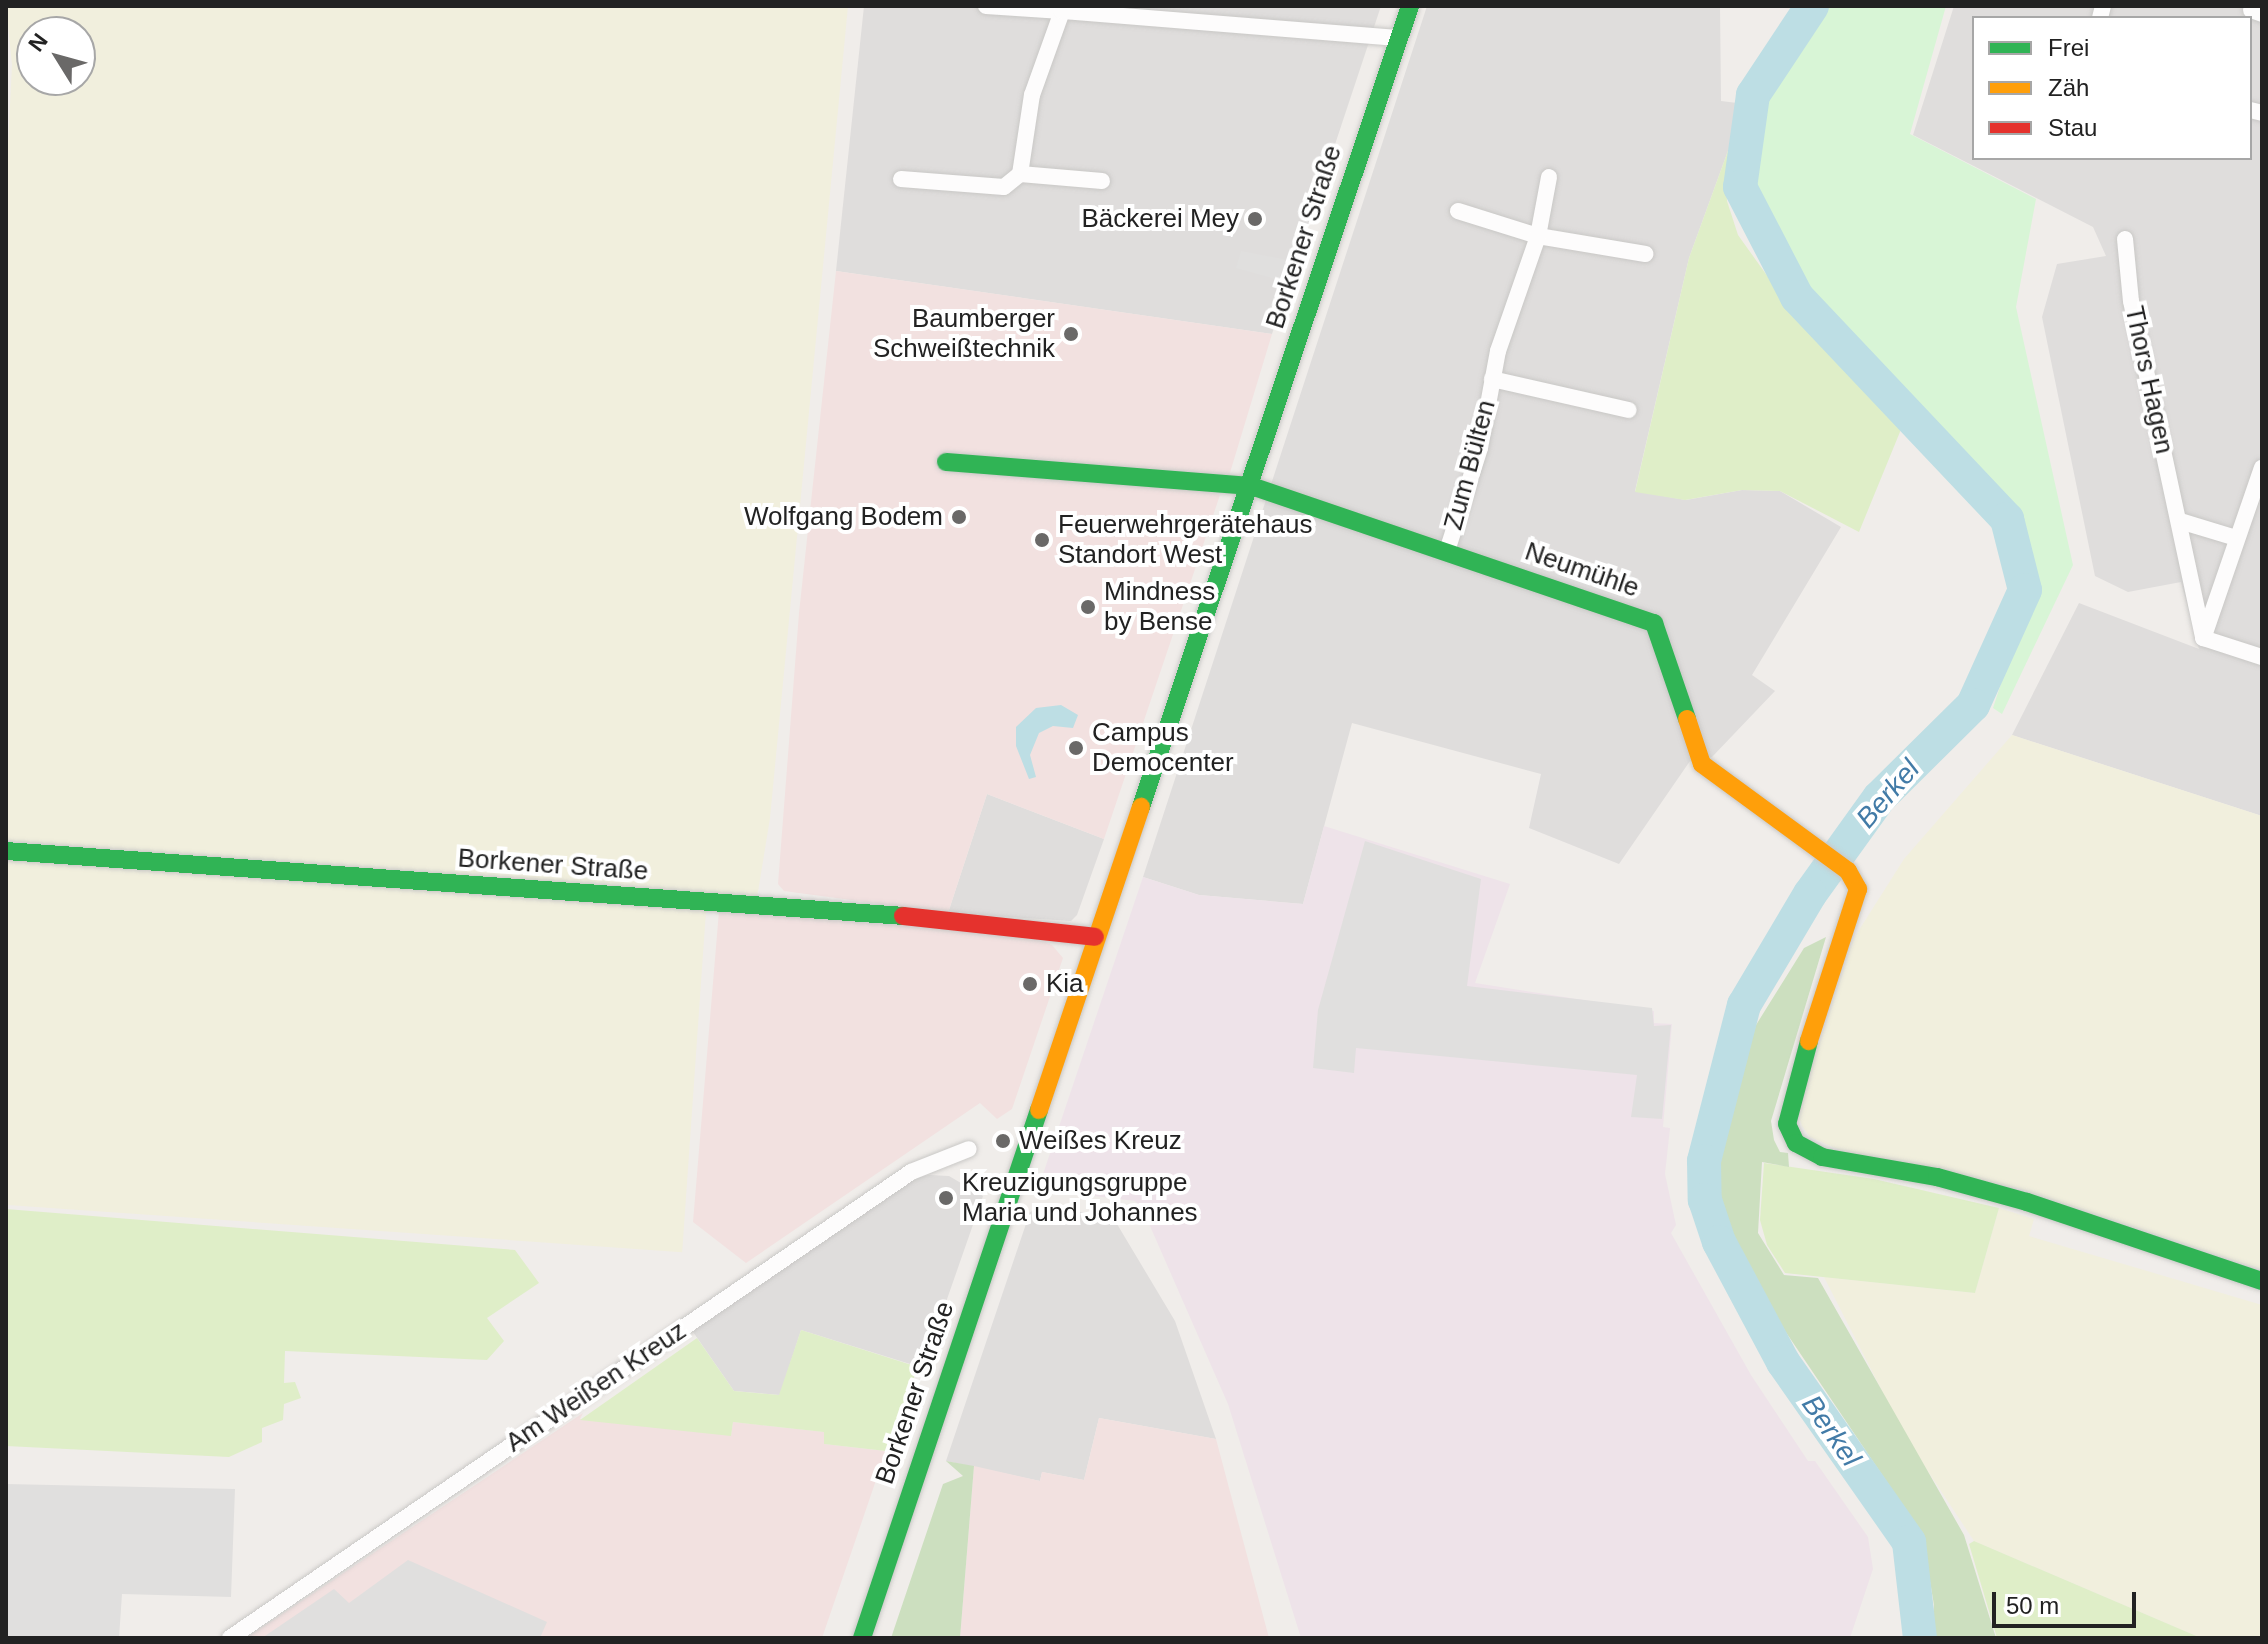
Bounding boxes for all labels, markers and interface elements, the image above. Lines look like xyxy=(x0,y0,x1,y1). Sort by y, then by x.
north arrow xyxy=(16,16,96,96)
legend xyxy=(1972,16,2252,160)
text: N xyxy=(23,29,53,56)
text: Frei xyxy=(2048,34,2089,61)
text: Zäh xyxy=(2048,74,2089,101)
text: Stau xyxy=(2048,114,2097,141)
street label: Borkener Straße xyxy=(1260,141,1348,333)
place label: Bäckerei Mey xyxy=(1082,203,1239,235)
marker: Bäckerei Mey xyxy=(1246,210,1264,228)
place label: Baumberger Schweißtechnik xyxy=(873,303,1055,364)
street label: Thors Hagen xyxy=(2118,303,2180,457)
marker: Baumberger Schweißtechnik xyxy=(1062,325,1080,343)
street label: Zum Bülten xyxy=(1438,397,1502,533)
place label: Wolfgang Bodem xyxy=(744,501,943,533)
marker: Wolfgang Bodem xyxy=(950,508,968,526)
place label: Feuerwehrgerätehaus Standort West xyxy=(1058,509,1312,570)
marker: Feuerwehrgerätehaus Standort West xyxy=(1033,531,1051,549)
street label: Neumühle xyxy=(1521,536,1643,604)
place label: Mindness by Bense xyxy=(1104,576,1215,638)
marker: Mindness by Bense xyxy=(1079,598,1097,616)
place label: Campus Democenter xyxy=(1092,717,1234,778)
marker: Campus Democenter xyxy=(1067,739,1085,757)
water label: Berkel xyxy=(1849,753,1927,835)
street label: Borkener Straße xyxy=(457,843,649,887)
place label: Kia xyxy=(1046,968,1084,1000)
marker: Kia xyxy=(1021,975,1039,993)
place label: Weißes Kreuz xyxy=(1019,1125,1182,1157)
marker: Weißes Kreuz xyxy=(994,1132,1012,1150)
place label: Kreuzigungsgruppe Maria und Johannes xyxy=(962,1167,1198,1228)
marker: Kreuzigungsgruppe Maria und Johannes xyxy=(937,1189,955,1207)
street label: Borkener Straße xyxy=(869,1298,961,1488)
street label: Am Weißen Kreuz xyxy=(500,1315,692,1459)
water label: Berkel xyxy=(1794,1389,1868,1473)
scale bar xyxy=(1996,1576,2140,1626)
text: 50 m xyxy=(2006,1592,2059,1619)

